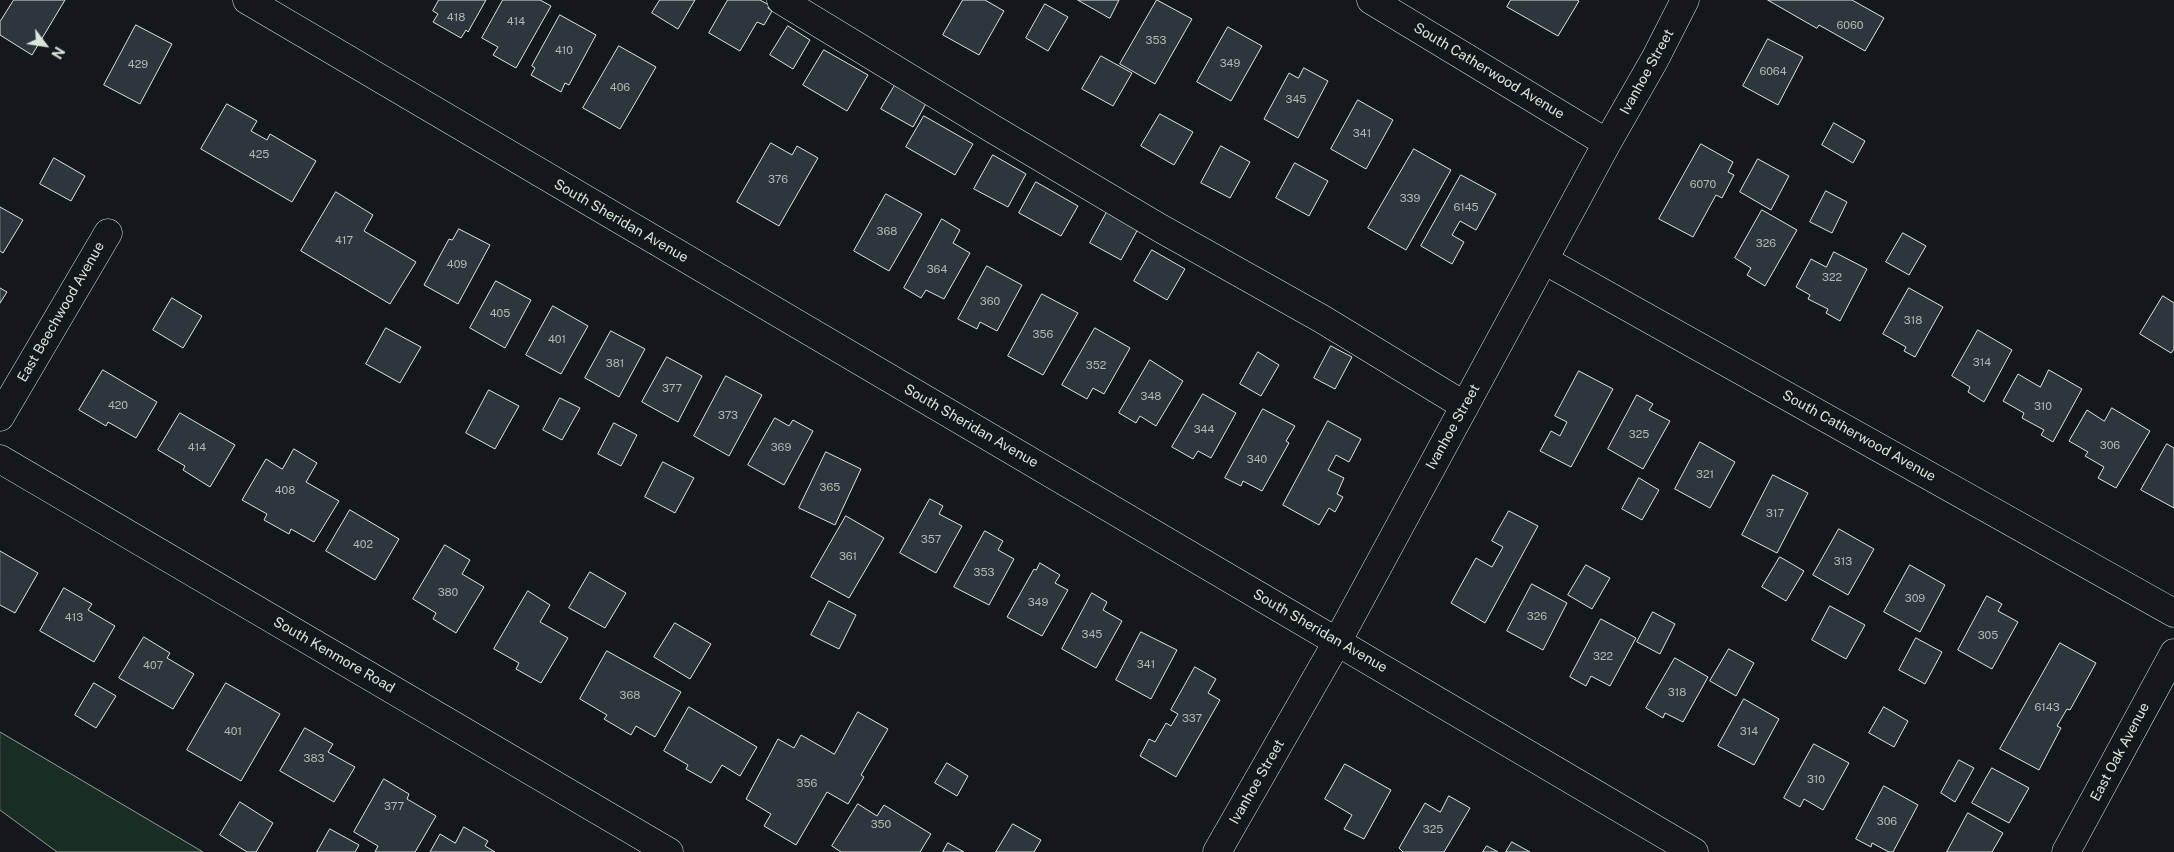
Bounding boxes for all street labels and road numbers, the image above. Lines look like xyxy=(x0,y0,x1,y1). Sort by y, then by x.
street label: South Catherwood Avenue xyxy=(1411,19,1567,123)
street label: Ivanhoe Street xyxy=(1617,26,1677,118)
street label: South Sheridan Avenue xyxy=(551,176,691,266)
street label: East Beechwood Avenue xyxy=(14,239,108,385)
street label: South Sheridan Avenue xyxy=(901,381,1041,471)
street label: Ivanhoe Street xyxy=(1423,381,1483,473)
street label: South Catherwood Avenue xyxy=(1779,387,1939,485)
street label: South Sheridan Avenue xyxy=(1250,586,1390,676)
street label: South Kenmore Road xyxy=(270,613,398,697)
street label: East Oak Avenue xyxy=(2087,700,2153,804)
street label: Ivanhoe Street xyxy=(1226,737,1288,827)

